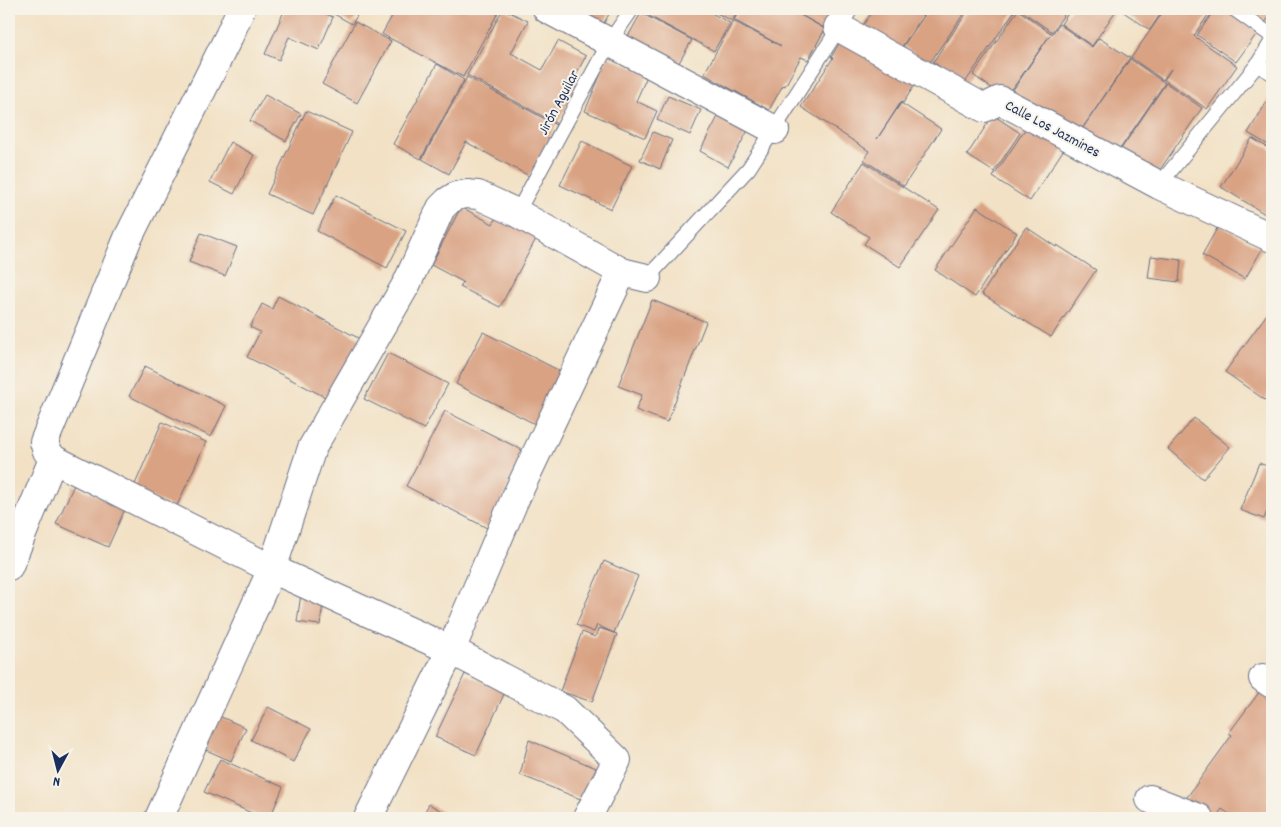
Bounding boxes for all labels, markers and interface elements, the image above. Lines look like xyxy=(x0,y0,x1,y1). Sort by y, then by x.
street label: Jirón Aguilar xyxy=(533,66,586,139)
street label: Calle Los Jazmines xyxy=(1000,95,1104,164)
north arrow xyxy=(32,744,82,794)
text: N xyxy=(52,771,61,791)

